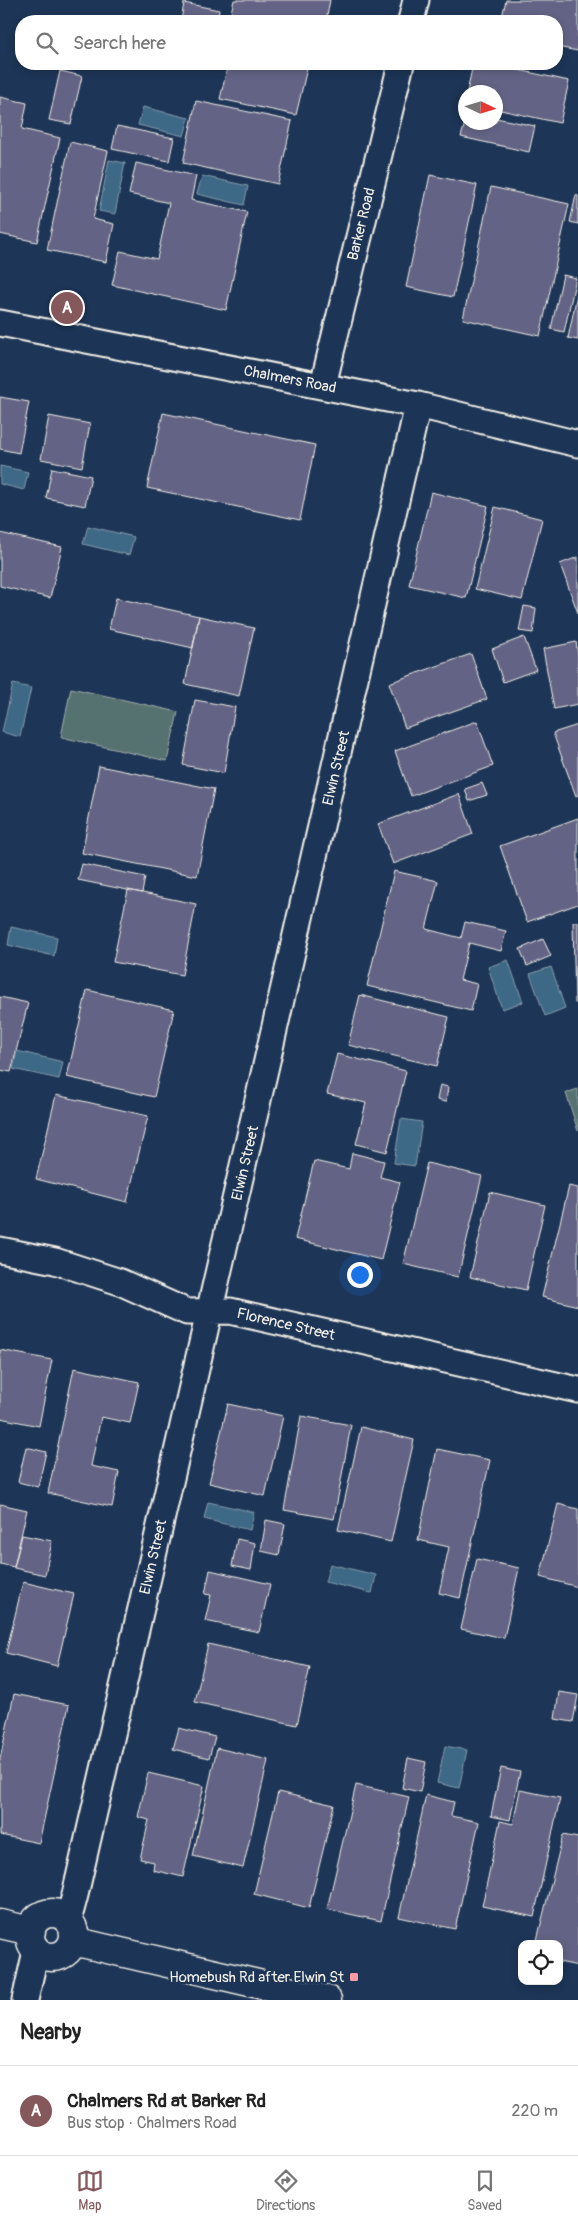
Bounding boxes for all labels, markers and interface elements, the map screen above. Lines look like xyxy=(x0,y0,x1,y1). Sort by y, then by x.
search box xyxy=(15,15,563,70)
icon: search xyxy=(33,29,61,57)
text: Search here xyxy=(73,31,166,55)
north arrow xyxy=(458,85,503,130)
street label: Barker Road xyxy=(343,186,380,262)
pin: A xyxy=(51,289,83,327)
street label: Chalmers Road xyxy=(242,361,338,398)
street label: Elwin Street xyxy=(319,728,355,807)
street label: Elwin Street xyxy=(228,1123,264,1202)
your location xyxy=(347,1262,373,1288)
street label: Florence Street xyxy=(235,1304,338,1345)
street label: Elwin Street xyxy=(136,1517,172,1596)
map controls xyxy=(518,1940,563,1985)
button: locate xyxy=(518,1940,563,1985)
place label: Homebush Rd after Elwin St xyxy=(169,1968,345,1987)
marker: Homebush Rd after Elwin St xyxy=(348,1971,360,1983)
text: Nearby xyxy=(20,2019,81,2046)
text: Chalmers Rd at Barker Rd xyxy=(67,2089,266,2113)
text: A xyxy=(31,2101,41,2121)
text: 220 m xyxy=(512,2101,558,2121)
text: Bus stop · Chalmers Road xyxy=(67,2113,237,2133)
tab: Map xyxy=(76,2167,104,2214)
tab: Directions xyxy=(256,2167,315,2214)
tab: Saved xyxy=(467,2167,502,2214)

